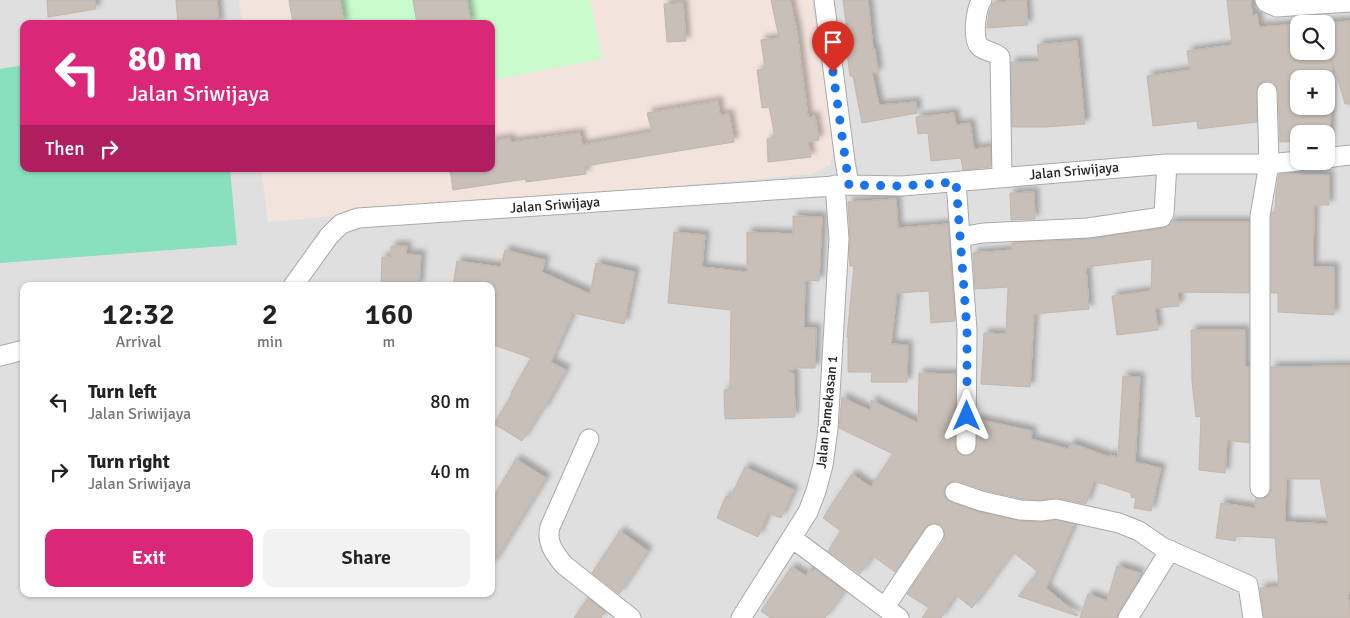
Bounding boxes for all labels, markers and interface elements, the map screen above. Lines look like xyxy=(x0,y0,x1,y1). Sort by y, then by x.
map controls xyxy=(1290,15,1335,170)
button: search xyxy=(1290,15,1335,60)
pin xyxy=(812,21,854,72)
icon: arrive xyxy=(819,28,847,56)
text: 80 m xyxy=(128,37,202,80)
icon: left xyxy=(45,40,110,105)
button: + xyxy=(1290,70,1335,115)
text: Jalan Sriwijaya xyxy=(128,80,270,107)
button: − xyxy=(1290,125,1335,170)
icon: right xyxy=(95,135,123,163)
text: Then xyxy=(45,137,85,161)
street label: Jalan Sriwijaya xyxy=(1028,159,1120,183)
street label: Jalan Sriwijaya xyxy=(509,193,601,217)
text: 12:32 xyxy=(102,296,175,333)
text: 2 xyxy=(262,296,278,333)
text: 160 xyxy=(365,296,413,333)
text: Arrival xyxy=(115,332,161,352)
text: min xyxy=(257,332,283,352)
text: m xyxy=(382,332,395,352)
street label: Jalan Pamekasan 1 xyxy=(813,355,841,469)
text: Turn left xyxy=(88,380,157,404)
icon: left xyxy=(45,388,73,416)
position arrow xyxy=(940,389,992,441)
text: 80 m xyxy=(430,390,470,414)
text: Jalan Sriwijaya xyxy=(88,404,191,424)
text: Turn right xyxy=(88,450,170,474)
icon: right xyxy=(45,458,73,486)
text: 40 m xyxy=(430,460,470,484)
text: Jalan Sriwijaya xyxy=(88,474,191,494)
button: Exit xyxy=(45,529,253,587)
button: Share xyxy=(263,529,470,587)

